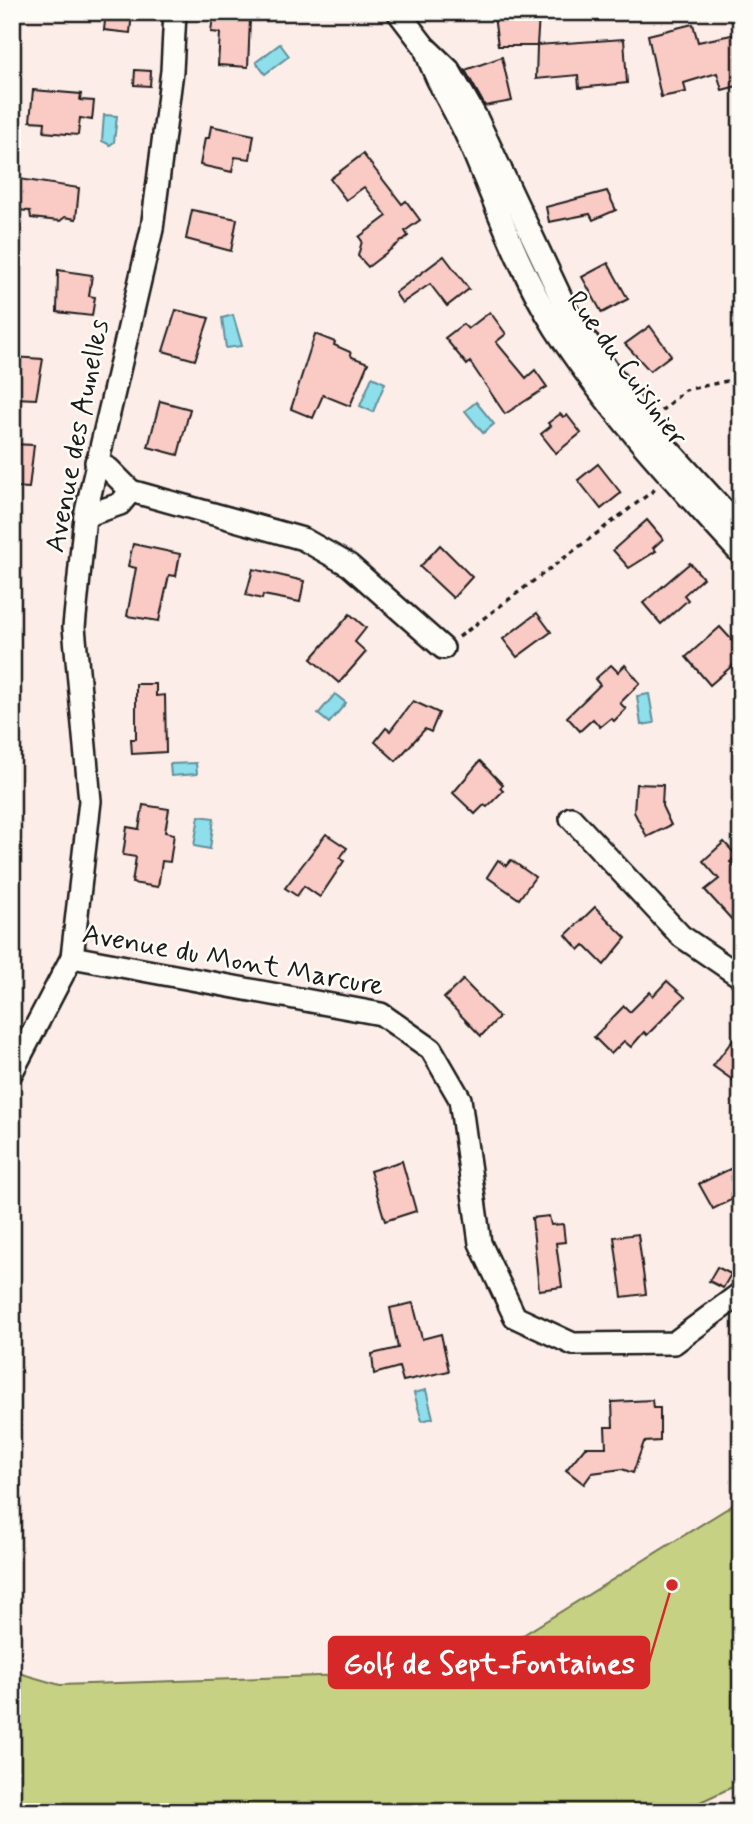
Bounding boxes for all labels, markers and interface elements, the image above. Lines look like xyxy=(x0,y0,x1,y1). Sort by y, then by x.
street label: Rue du Cuisinier xyxy=(557,284,695,454)
street label: Avenue des Aunelles xyxy=(37,316,119,556)
street label: Avenue du Mont Marcure xyxy=(79,916,387,1006)
callout: Golf de Sept-Fontaines xyxy=(329,1637,649,1688)
text: Golf de Sept-Fontaines xyxy=(343,1645,635,1684)

